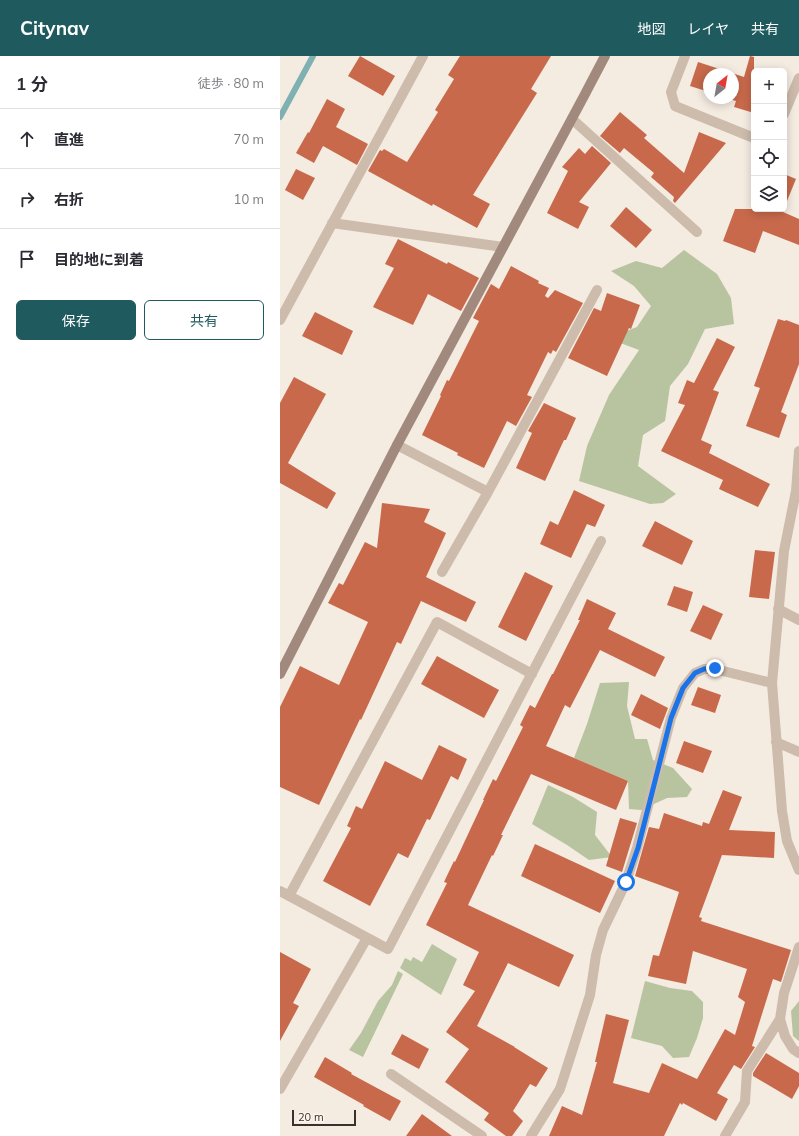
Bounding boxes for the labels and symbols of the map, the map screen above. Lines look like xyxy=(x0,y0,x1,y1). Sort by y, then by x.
north arrow xyxy=(703,68,739,104)
route end xyxy=(706,659,724,677)
route start xyxy=(617,873,635,891)
scale bar xyxy=(292,1108,356,1127)

